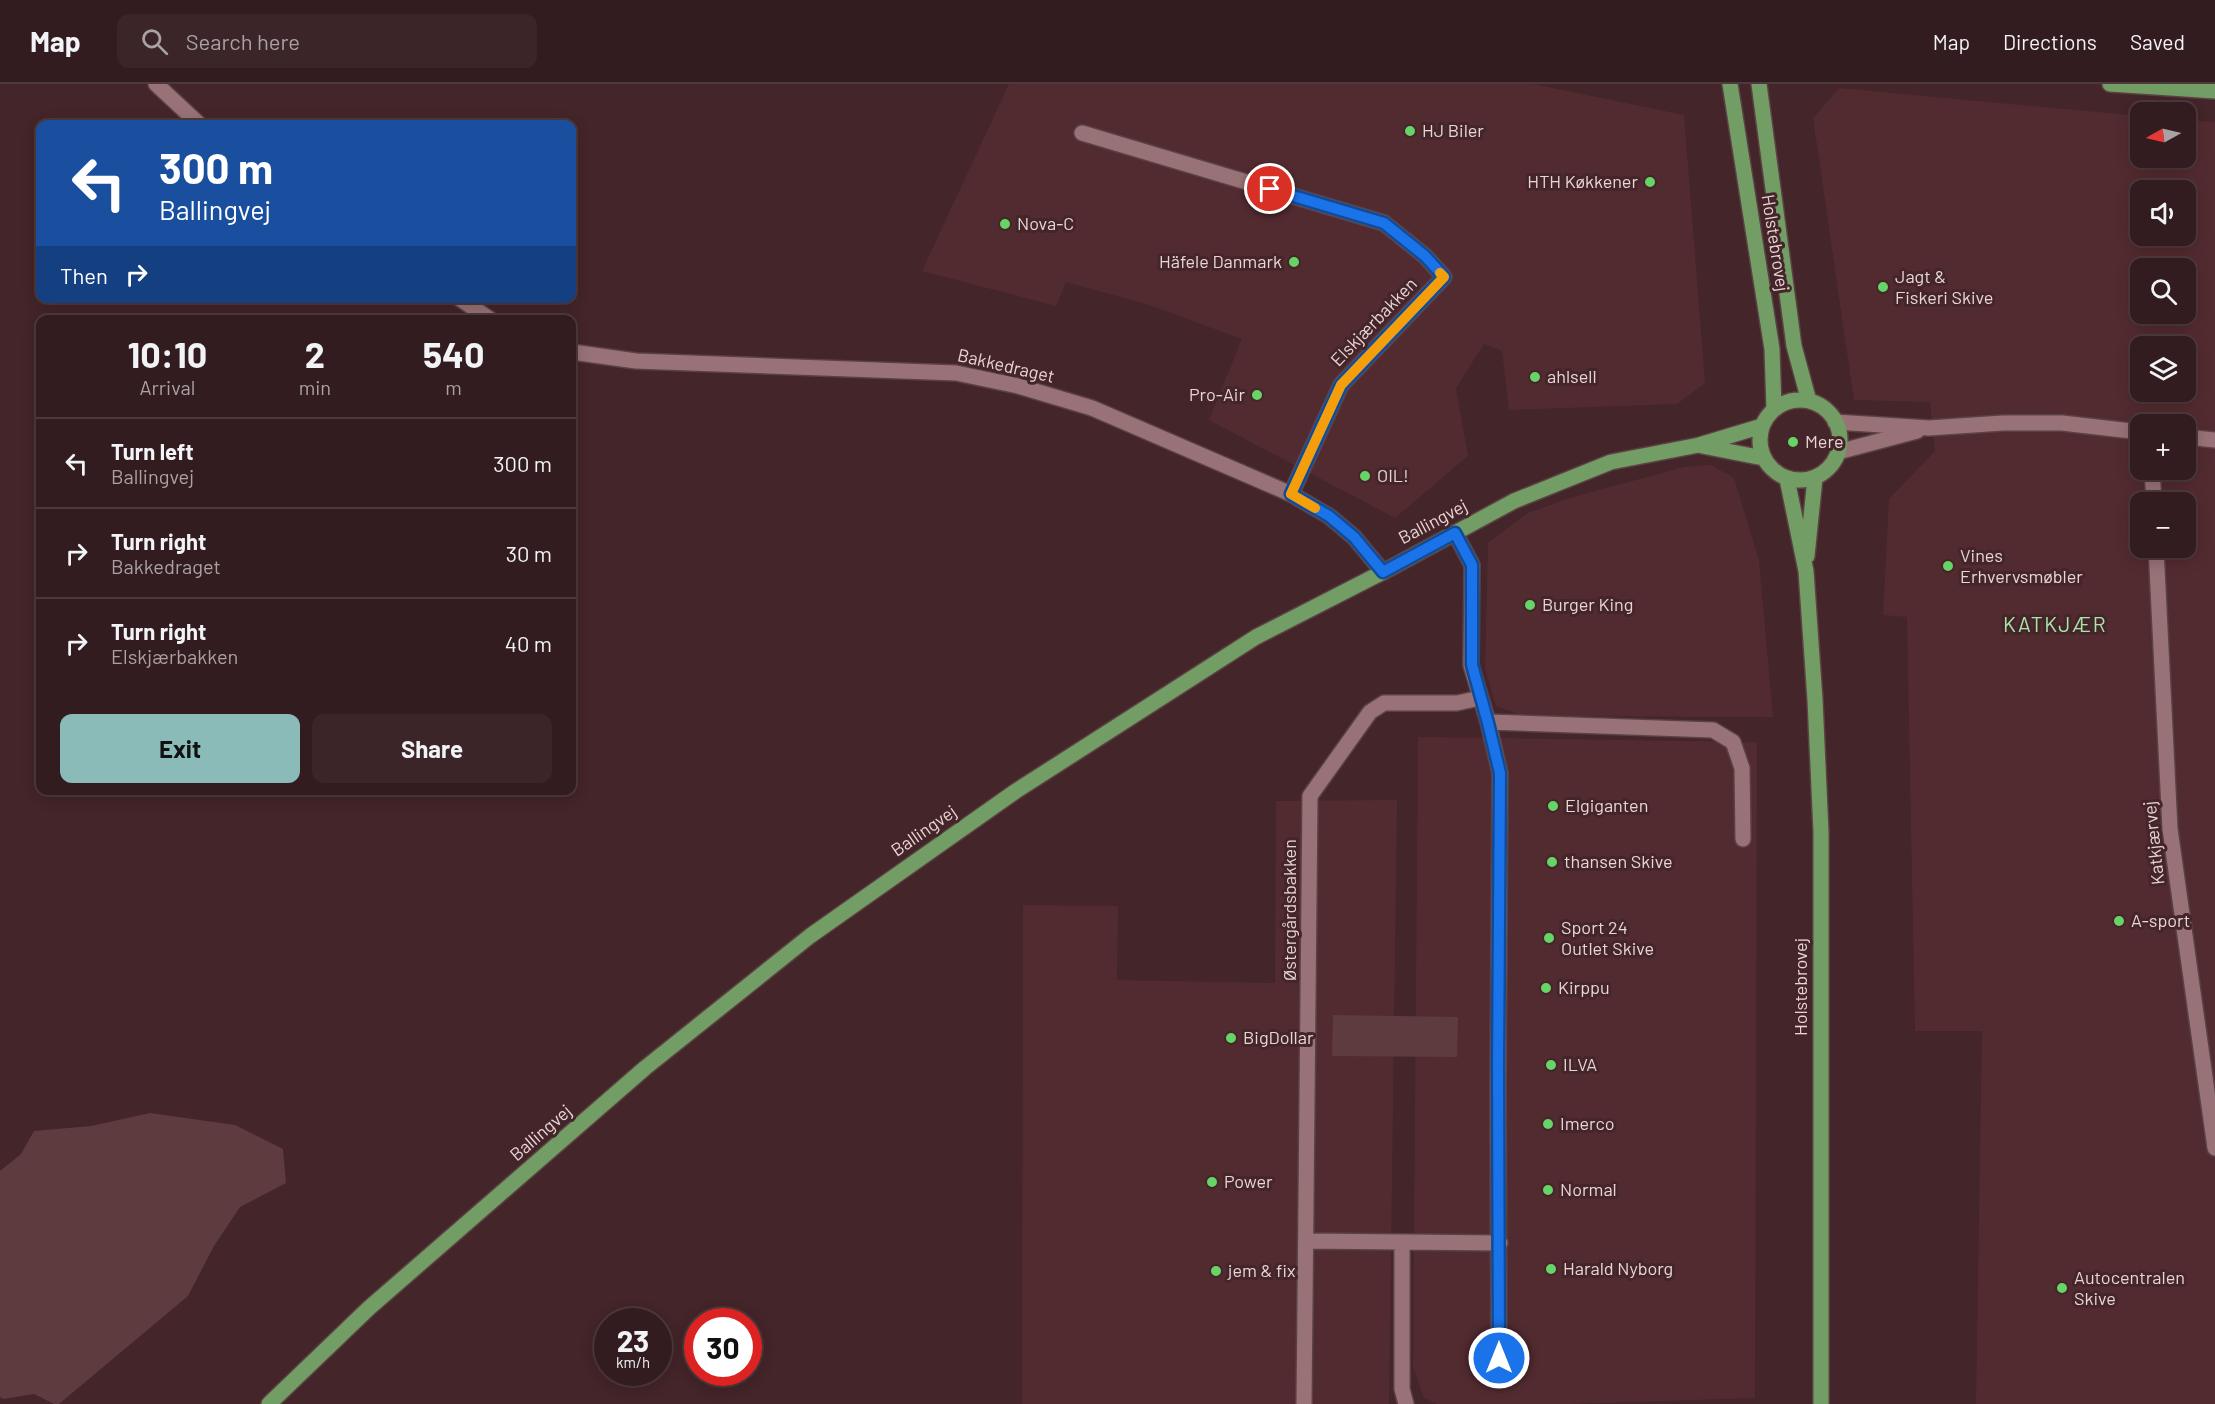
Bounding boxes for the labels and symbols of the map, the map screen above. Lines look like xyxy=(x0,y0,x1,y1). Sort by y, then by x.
north arrow xyxy=(2130,102,2196,168)
place label: HJ Biler xyxy=(1422,119,1484,141)
marker: HJ Biler xyxy=(1403,124,1417,138)
pin xyxy=(1244,163,1295,214)
place label: HTH Køkkener xyxy=(1527,170,1638,192)
marker: HTH Køkkener xyxy=(1643,175,1657,189)
street label: Holstebrovej xyxy=(1757,193,1795,293)
place label: Nova-C xyxy=(1017,212,1074,234)
marker: Nova-C xyxy=(998,217,1012,231)
place label: Häfele Danmark xyxy=(1159,250,1282,272)
marker: Häfele Danmark xyxy=(1287,255,1301,269)
place label: Jagt & Fiskeri Skive xyxy=(1895,265,1993,308)
street label: Elskjærbakken xyxy=(1326,272,1421,370)
marker: Jagt & Fiskeri Skive xyxy=(1876,280,1890,294)
street label: Bakkedraget xyxy=(956,343,1057,387)
place label: ahlsell xyxy=(1547,365,1597,387)
marker: ahlsell xyxy=(1528,370,1542,384)
place label: Pro-Air xyxy=(1189,383,1245,405)
marker: Pro-Air xyxy=(1250,388,1264,402)
place label: Mere xyxy=(1805,430,1844,452)
marker: Mere xyxy=(1786,435,1800,449)
place label: OIL! xyxy=(1377,464,1409,486)
marker: OIL! xyxy=(1358,469,1372,483)
street label: Ballingvej xyxy=(1394,494,1471,548)
place label: Vines Erhvervsmøbler xyxy=(1960,544,2083,587)
marker: Vines Erhvervsmøbler xyxy=(1941,559,1955,573)
place label: Burger King xyxy=(1542,593,1633,615)
marker: Burger King xyxy=(1523,598,1537,612)
district label: KATKJÆR xyxy=(2003,611,2107,636)
place label: Elgiganten xyxy=(1565,794,1648,816)
marker: Elgiganten xyxy=(1546,799,1560,813)
street label: Ballingvej xyxy=(886,800,960,861)
street label: Katkjærvej xyxy=(2138,800,2168,886)
street label: Østergårdsbakken xyxy=(1278,839,1300,981)
place label: thansen Skive xyxy=(1564,850,1673,872)
marker: thansen Skive xyxy=(1545,855,1559,869)
place label: A-sport xyxy=(2131,909,2190,931)
marker: A-sport xyxy=(2112,914,2126,928)
place label: Sport 24 Outlet Skive xyxy=(1561,916,1654,959)
marker: Sport 24 Outlet Skive xyxy=(1542,931,1556,945)
street label: Holstebrovej xyxy=(1789,938,1811,1036)
place label: Kirppu xyxy=(1558,976,1610,998)
marker: Kirppu xyxy=(1539,981,1553,995)
place label: BigDollar xyxy=(1243,1026,1314,1048)
marker: BigDollar xyxy=(1224,1031,1238,1045)
place label: ILVA xyxy=(1563,1053,1597,1075)
marker: ILVA xyxy=(1544,1058,1558,1072)
street label: Ballingvej xyxy=(505,1099,576,1165)
place label: Imerco xyxy=(1560,1112,1615,1134)
marker: Imerco xyxy=(1541,1117,1555,1131)
place label: Power xyxy=(1224,1170,1273,1192)
marker: Power xyxy=(1205,1175,1219,1189)
place label: Normal xyxy=(1560,1178,1617,1200)
marker: Normal xyxy=(1541,1183,1555,1197)
place label: Harald Nyborg xyxy=(1563,1257,1673,1279)
place label: jem & fix xyxy=(1227,1259,1296,1281)
marker: Harald Nyborg xyxy=(1544,1262,1558,1276)
marker: jem & fix xyxy=(1209,1264,1223,1278)
place label: Autocentralen Skive xyxy=(2074,1266,2185,1309)
marker: Autocentralen Skive xyxy=(2055,1281,2069,1295)
speed limit sign: 30 xyxy=(684,1308,762,1386)
position arrow xyxy=(1467,1326,1531,1390)

